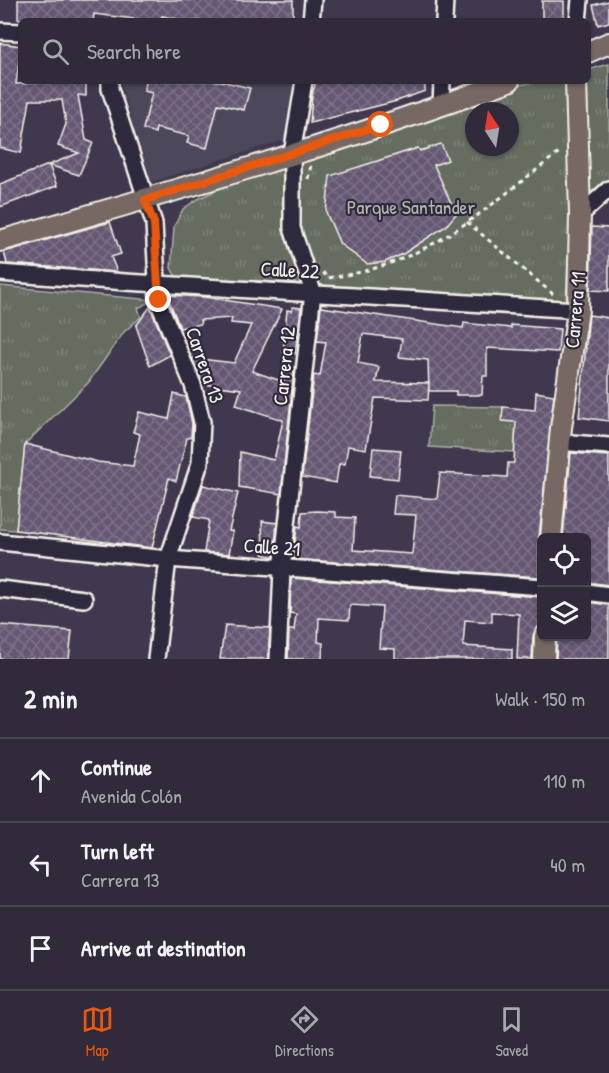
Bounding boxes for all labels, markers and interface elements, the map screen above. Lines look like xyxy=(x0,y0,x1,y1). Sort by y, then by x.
search box xyxy=(18,18,591,84)
icon: search xyxy=(39,35,72,68)
text: Search here xyxy=(87,36,181,66)
north arrow xyxy=(465,102,519,156)
route start xyxy=(367,111,393,137)
park label: Parque Santander xyxy=(347,193,475,220)
street label: Calle 22 xyxy=(260,254,321,285)
street label: Carrera 11 xyxy=(558,271,591,349)
route end xyxy=(145,286,171,312)
street label: Carrera 13 xyxy=(180,323,231,406)
street label: Carrera 12 xyxy=(266,325,301,407)
street label: Calle 21 xyxy=(243,531,301,562)
map controls xyxy=(537,533,591,641)
button: locate xyxy=(537,533,591,587)
button: layers xyxy=(537,587,591,641)
text: 2 min xyxy=(24,681,77,716)
text: Walk · 150 m xyxy=(495,685,585,712)
text: Continue xyxy=(81,752,152,782)
icon: ahead xyxy=(24,764,57,797)
text: 110 m xyxy=(543,767,585,794)
text: Avenida Colón xyxy=(81,782,182,809)
text: Turn left xyxy=(81,836,154,866)
icon: left xyxy=(24,848,57,881)
text: 40 m xyxy=(550,851,585,878)
text: Carrera 13 xyxy=(81,866,160,893)
icon: arrive xyxy=(24,932,57,965)
text: Arrive at destination xyxy=(81,933,246,963)
tab: Map xyxy=(81,1003,114,1061)
tab: Directions xyxy=(275,1003,334,1061)
tab: Saved xyxy=(495,1003,528,1061)

